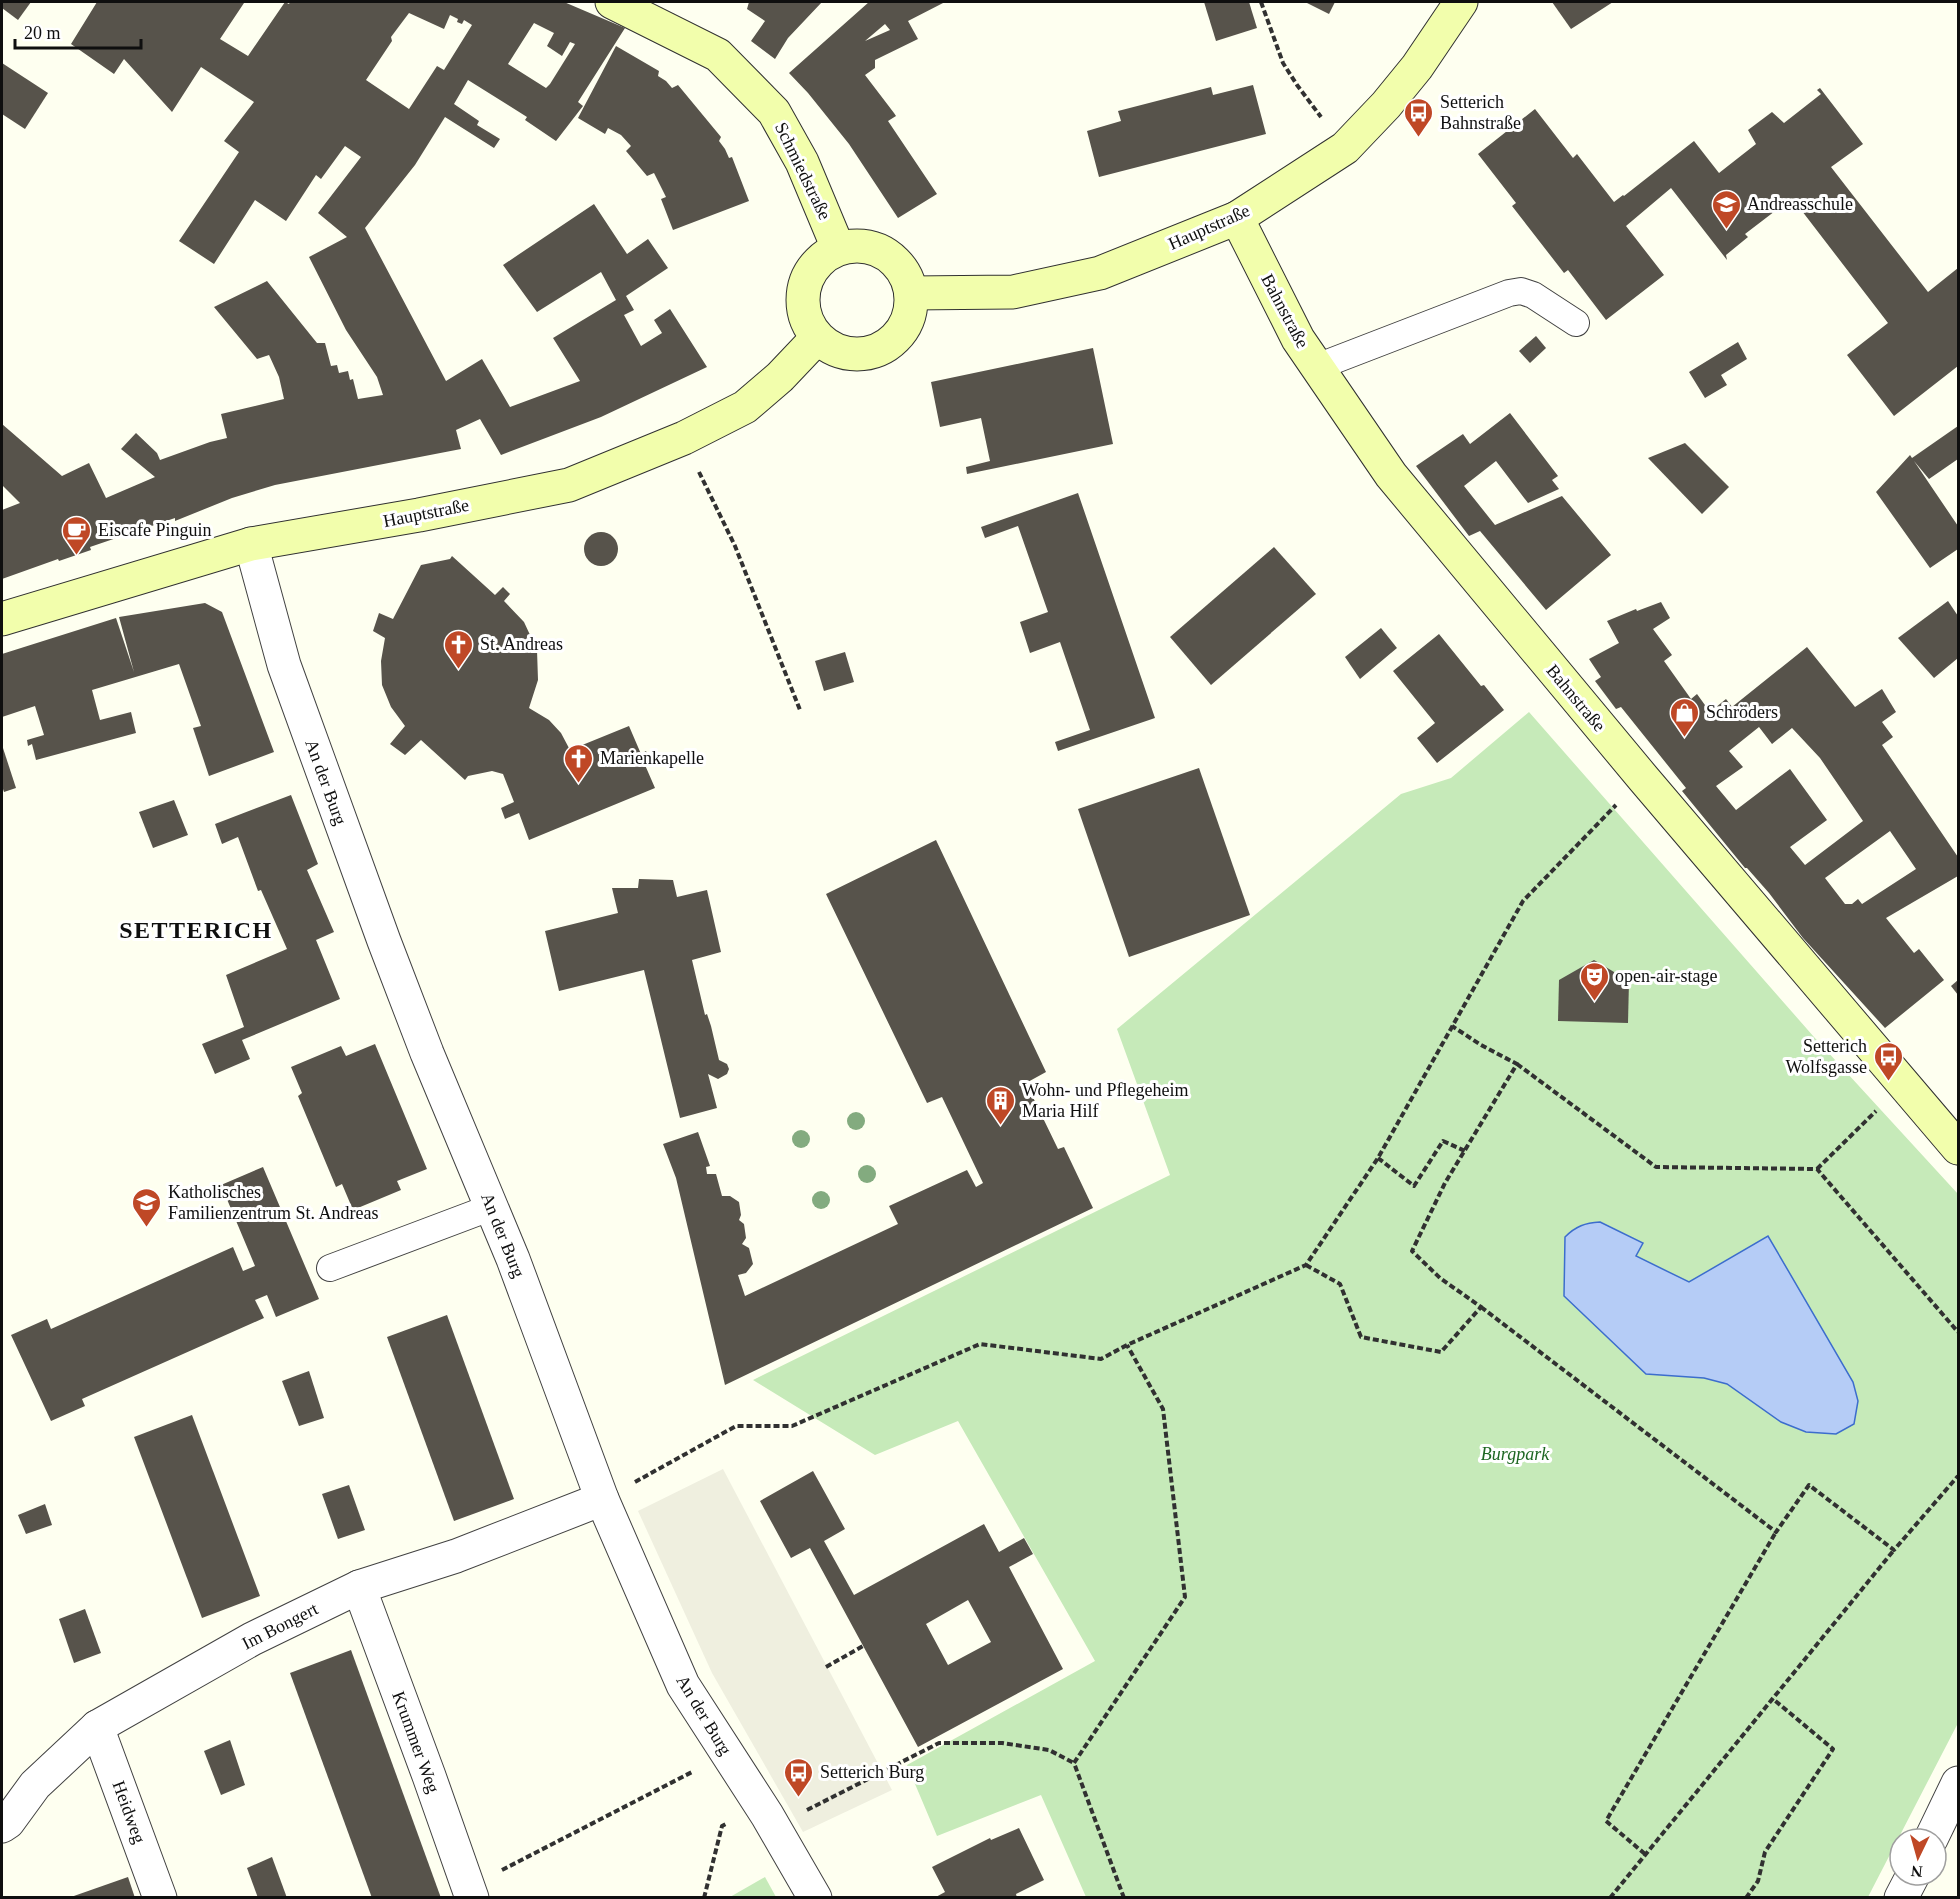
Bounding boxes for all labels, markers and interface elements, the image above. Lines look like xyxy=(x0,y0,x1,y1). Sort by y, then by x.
scale bar xyxy=(15,12,141,50)
text: 20 m xyxy=(24,23,61,43)
place label: Setterich Bahnstraße xyxy=(1440,92,1521,133)
bus stop icon: Setterich Bahnstraße xyxy=(1403,96,1435,138)
street label: Schmiedstraße xyxy=(771,119,835,223)
school or university icon: Andreasschule xyxy=(1710,188,1742,230)
place label: Andreasschule xyxy=(1747,194,1853,214)
street label: Hauptstraße xyxy=(1165,200,1253,254)
street label: Bahnstraße xyxy=(1257,271,1313,351)
street label: Hauptstraße xyxy=(381,495,471,531)
cafe icon: Eiscafe Pinguin xyxy=(61,514,93,556)
place label: Eiscafe Pinguin xyxy=(98,520,211,540)
church icon: St. Andreas xyxy=(443,628,475,670)
place label: St. Andreas xyxy=(480,634,563,654)
street label: Bahnstraße xyxy=(1542,661,1610,735)
shop icon: Schröders xyxy=(1669,696,1701,738)
place label: Schröders xyxy=(1706,702,1778,722)
street label: An der Burg xyxy=(301,736,351,828)
church icon: Marienkapelle xyxy=(563,742,595,784)
place label: Marienkapelle xyxy=(600,748,704,768)
district label: SETTERICH xyxy=(119,917,273,943)
theatre icon: open-air-stage xyxy=(1578,960,1610,1002)
place label: open-air-stage xyxy=(1615,966,1718,986)
place label: Setterich Wolfsgasse xyxy=(1785,1036,1867,1077)
bus stop icon: Setterich Wolfsgasse xyxy=(1872,1040,1904,1082)
place label: Wohn- und Pflegeheim Maria Hilf xyxy=(1022,1080,1189,1121)
building icon: Wohn- und Pflegeheim Maria Hilf xyxy=(985,1084,1017,1126)
place label: Katholisches Familienzentrum St. Andreas xyxy=(168,1182,378,1223)
school or university icon: Katholisches Familienzentrum St. Andreas xyxy=(131,1186,163,1228)
street label: An der Burg xyxy=(477,1190,529,1280)
park label: Burgpark xyxy=(1481,1444,1550,1464)
street label: Im Bongert xyxy=(239,1598,321,1654)
street label: An der Burg xyxy=(672,1671,736,1759)
street label: Krummer Weg xyxy=(388,1688,444,1796)
bus stop icon: Setterich Burg xyxy=(783,1756,815,1798)
place label: Setterich Burg xyxy=(820,1762,924,1782)
street label: Heidweg xyxy=(108,1778,150,1846)
north arrow xyxy=(1888,1827,1948,1887)
text: N xyxy=(1910,1862,1923,1880)

